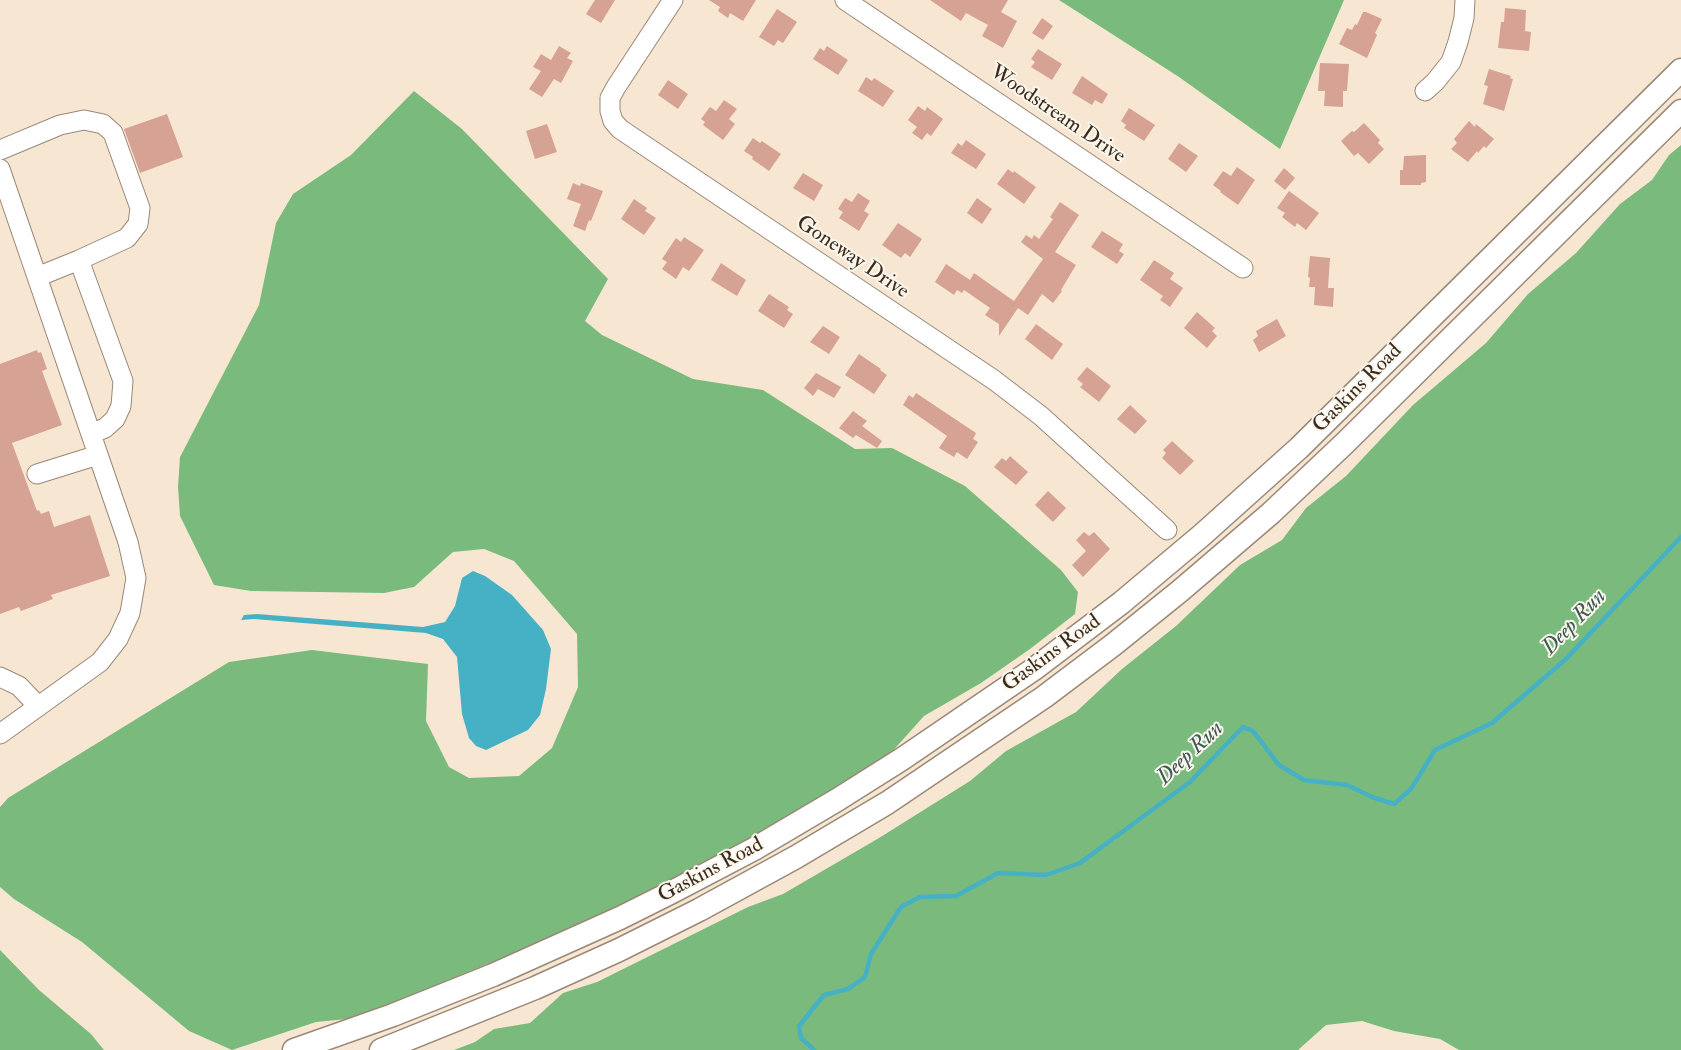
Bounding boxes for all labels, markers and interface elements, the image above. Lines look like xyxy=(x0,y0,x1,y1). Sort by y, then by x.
street label: Woodstream Drive xyxy=(984,60,1130,170)
street label: Goneway Drive xyxy=(791,211,913,305)
street label: Gaskins Road xyxy=(1308,339,1408,439)
water label: Deep Run xyxy=(1537,585,1613,661)
street label: Gaskins Road xyxy=(998,610,1106,698)
water label: Deep Run xyxy=(1152,717,1230,791)
street label: Gaskins Road xyxy=(654,833,768,909)

